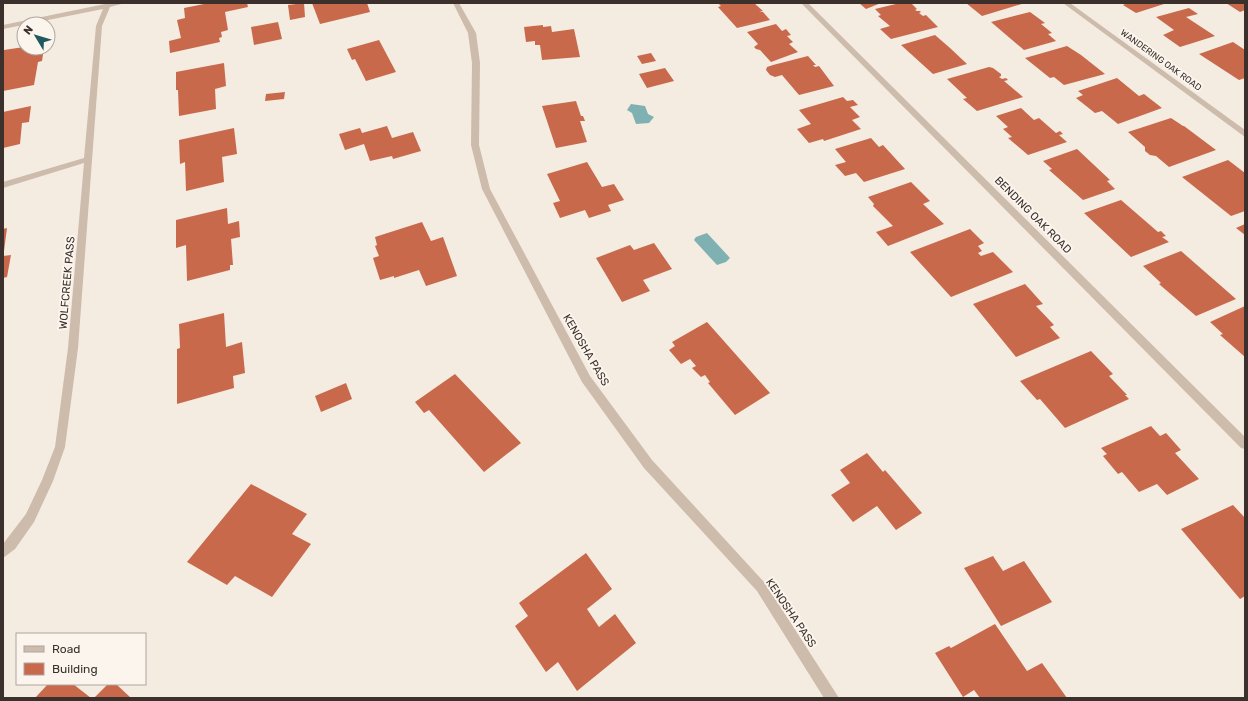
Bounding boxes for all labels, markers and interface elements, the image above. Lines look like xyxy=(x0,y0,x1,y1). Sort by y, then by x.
north arrow xyxy=(16,16,56,56)
text: N xyxy=(21,23,36,37)
street label: WANDERING OAK ROAD xyxy=(1119,27,1203,93)
street label: BENDING OAK ROAD xyxy=(992,174,1074,256)
street label: WOLFCREEK PASS xyxy=(56,236,78,330)
street label: KENOSHA PASS xyxy=(560,312,612,388)
street label: KENOSHA PASS xyxy=(763,576,819,650)
legend xyxy=(16,633,146,685)
text: Road xyxy=(52,642,80,656)
text: Building xyxy=(52,662,98,676)

